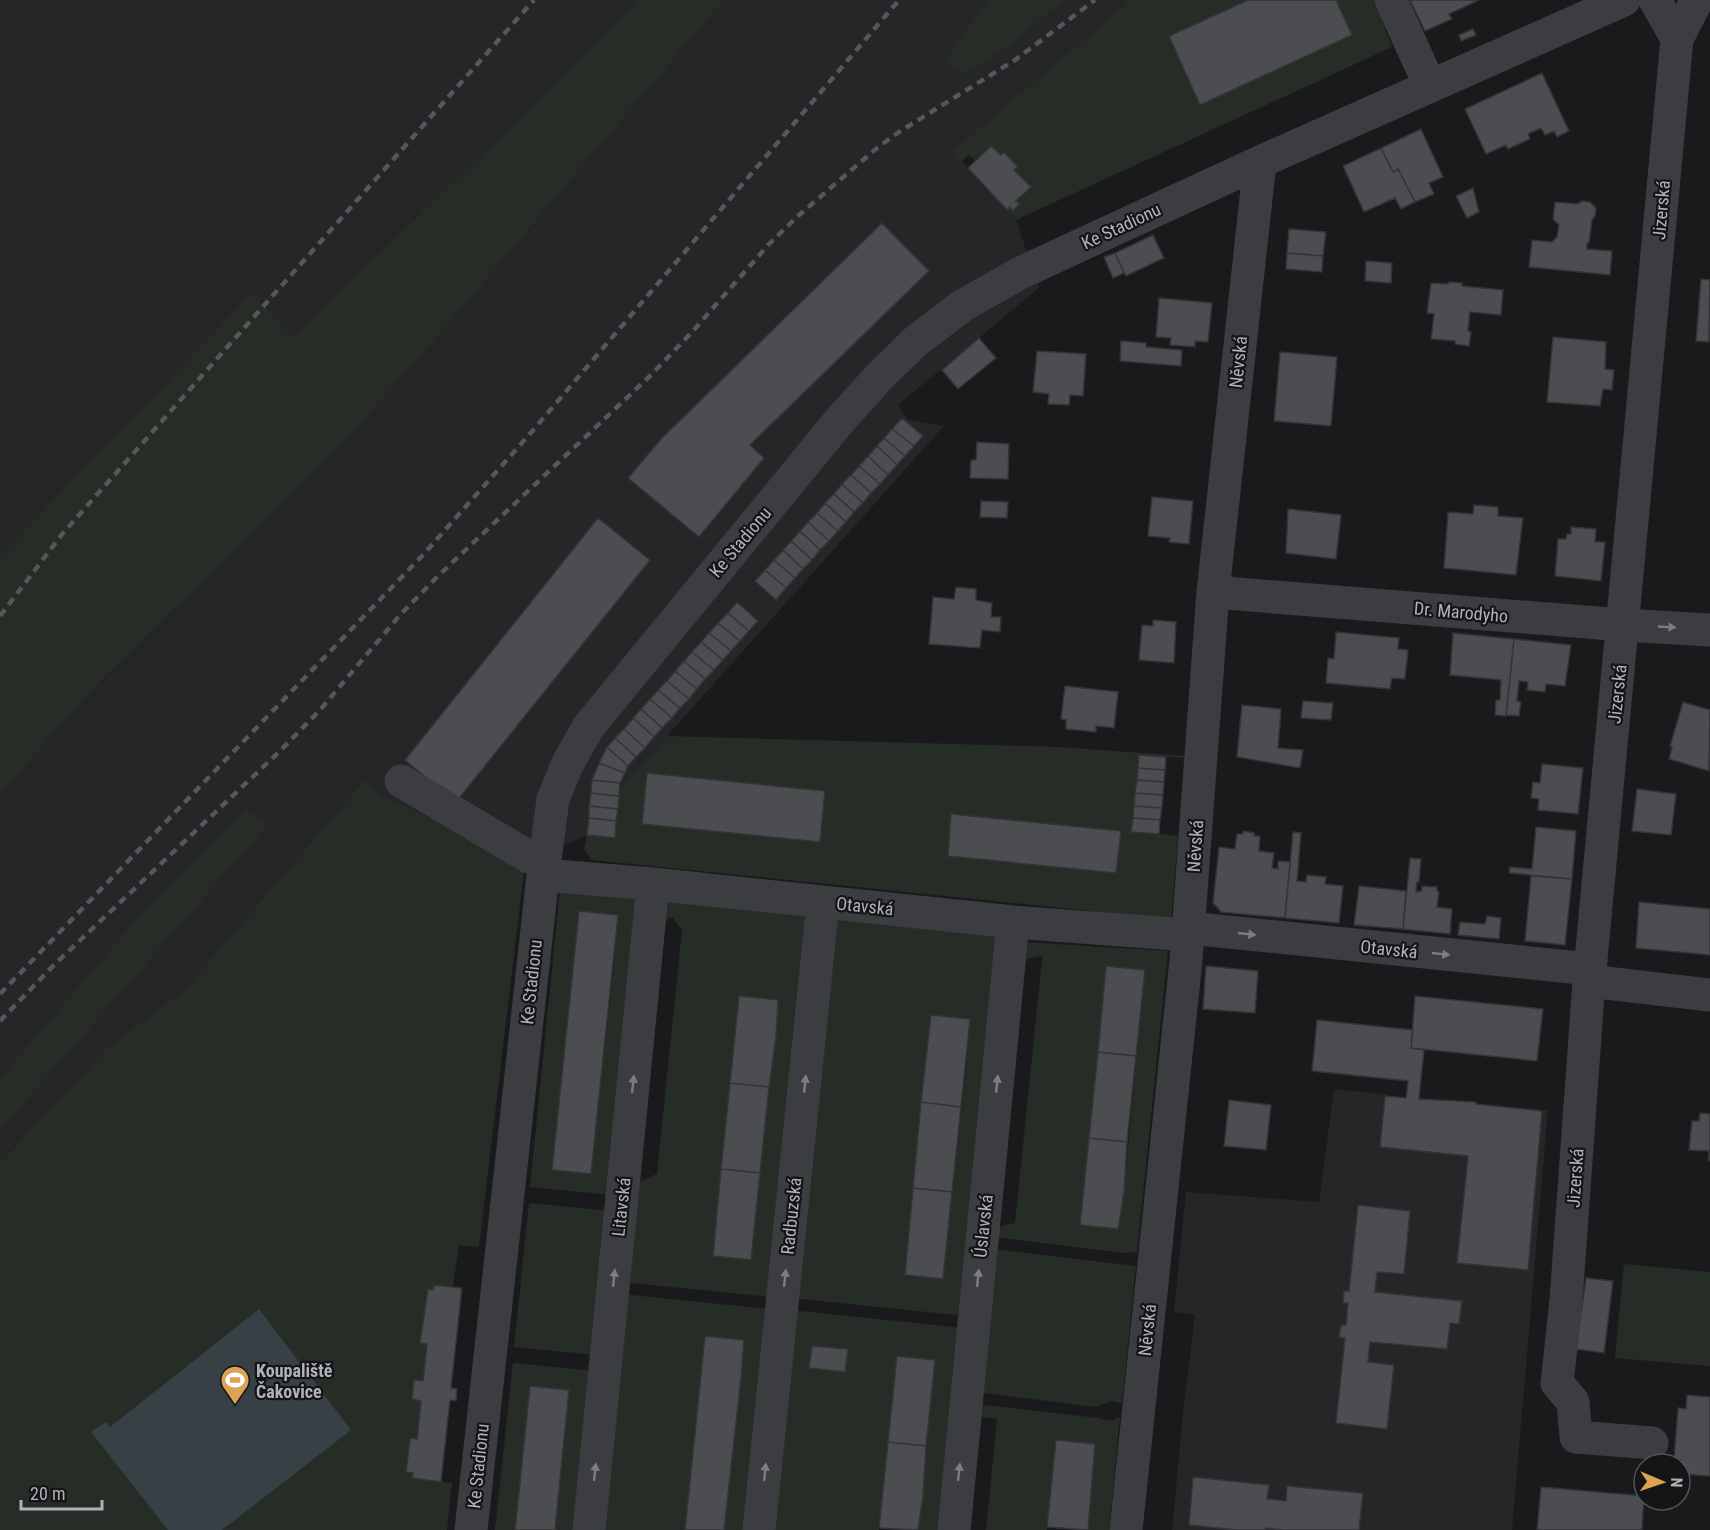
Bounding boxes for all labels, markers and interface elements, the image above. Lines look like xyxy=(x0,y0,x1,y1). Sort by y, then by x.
street label: Jizerská xyxy=(1648,179,1674,241)
street label: Ke Stadionu xyxy=(1078,199,1164,253)
street label: Něvská xyxy=(1225,335,1251,389)
street label: Ke Stadionu xyxy=(705,503,775,581)
street label: Dr. Marodyho xyxy=(1413,597,1509,627)
one-way arrow xyxy=(1657,623,1676,632)
street label: Jizerská xyxy=(1603,663,1631,725)
street label: Něvská xyxy=(1183,819,1207,873)
street label: Otavská xyxy=(835,893,895,919)
one-way arrow xyxy=(1238,929,1257,939)
street label: Otavská xyxy=(1359,936,1419,962)
street label: Ke Stadionu xyxy=(516,939,546,1025)
one-way arrow xyxy=(1431,949,1450,959)
one-way arrow xyxy=(628,1074,638,1093)
one-way arrow xyxy=(800,1074,809,1093)
one-way arrow xyxy=(992,1074,1002,1093)
street label: Jizerská xyxy=(1562,1148,1588,1208)
street label: Litavská xyxy=(607,1176,635,1238)
street label: Radbuzská xyxy=(777,1176,805,1256)
street label: Úslavská xyxy=(969,1193,997,1259)
one-way arrow xyxy=(609,1268,619,1287)
one-way arrow xyxy=(780,1268,790,1287)
one-way arrow xyxy=(973,1268,983,1287)
street label: Něvská xyxy=(1134,1303,1160,1357)
place label: Koupaliště Čakovice xyxy=(256,1360,333,1402)
sports icon: Koupaliště Čakovice xyxy=(219,1364,251,1406)
street label: Ke Stadionu xyxy=(463,1423,493,1509)
north arrow xyxy=(1632,1452,1692,1512)
one-way arrow xyxy=(590,1462,600,1481)
one-way arrow xyxy=(760,1462,769,1481)
one-way arrow xyxy=(954,1462,964,1481)
scale bar xyxy=(21,1473,102,1511)
text: N xyxy=(1667,1477,1686,1488)
text: 20 m xyxy=(30,1483,65,1504)

